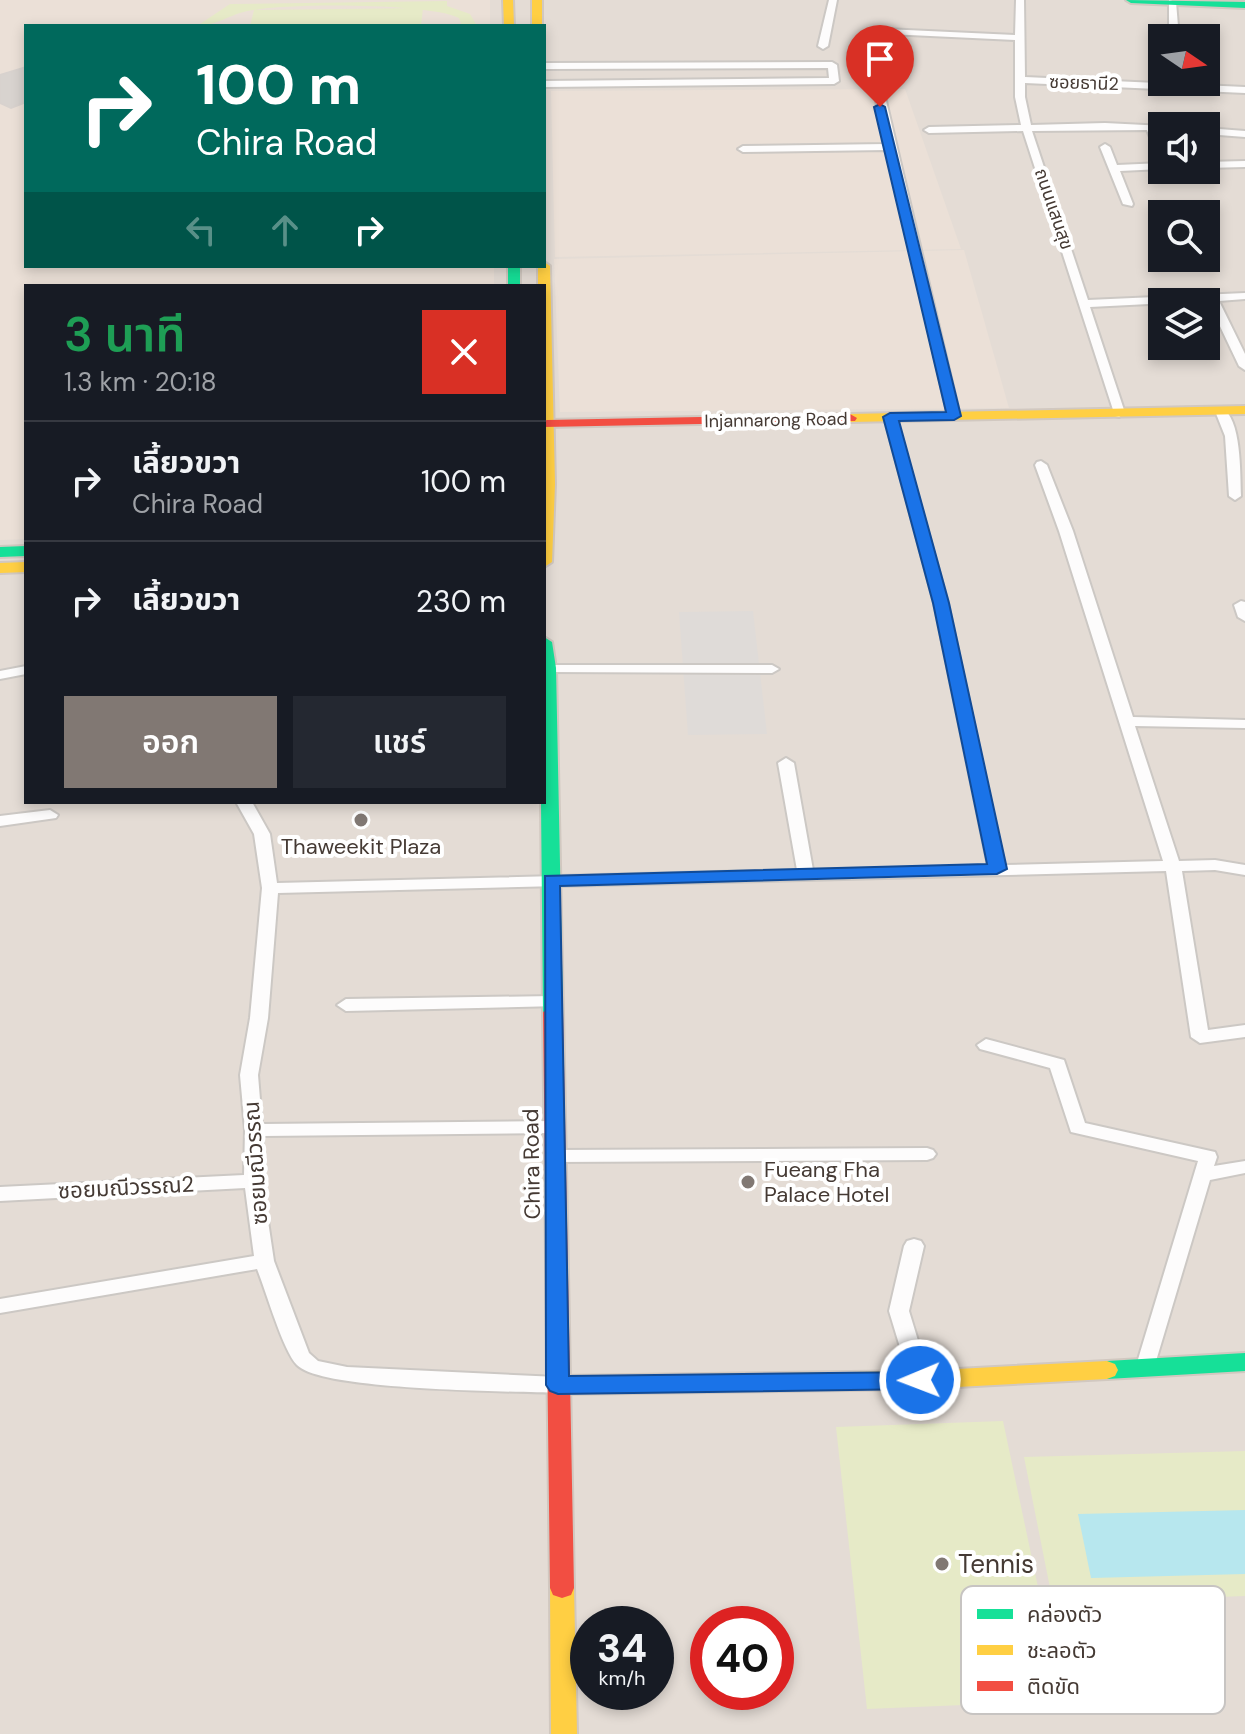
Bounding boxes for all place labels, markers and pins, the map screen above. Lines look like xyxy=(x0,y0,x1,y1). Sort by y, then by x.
pin xyxy=(846,25,914,107)
marker: Thaweekit Plaza xyxy=(352,811,370,829)
place label: Thaweekit Plaza xyxy=(281,832,441,861)
place label: Fueang Fha Palace Hotel xyxy=(764,1155,889,1209)
marker: Fueang Fha Palace Hotel xyxy=(739,1173,757,1191)
place label: Tennis xyxy=(958,1547,1034,1581)
marker: Tennis xyxy=(933,1555,951,1573)

